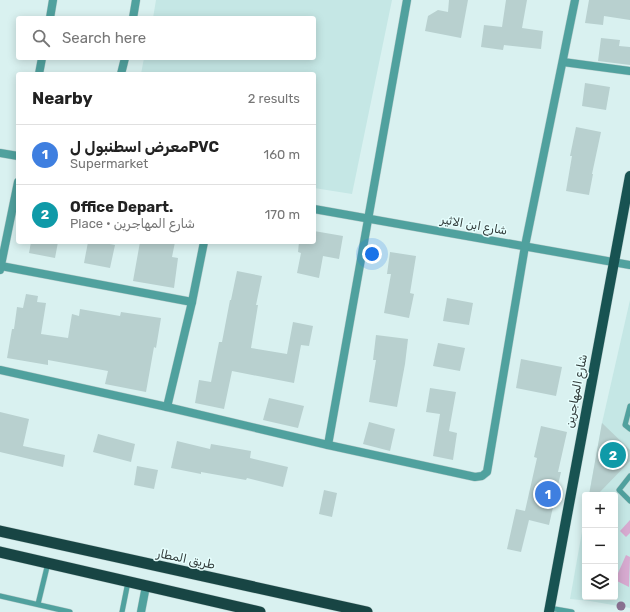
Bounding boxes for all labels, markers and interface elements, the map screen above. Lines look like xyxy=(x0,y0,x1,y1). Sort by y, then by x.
search box xyxy=(16,16,316,60)
icon: search xyxy=(30,27,52,49)
text: Search here xyxy=(62,29,146,47)
text: Nearby xyxy=(32,88,93,108)
text: 2 results xyxy=(248,91,300,106)
text: معرض اسطنبول لPVC xyxy=(70,138,219,156)
text: 1 xyxy=(42,147,48,162)
text: 160 m xyxy=(264,147,300,162)
text: Supermarket xyxy=(70,156,148,171)
text: Office Depart. xyxy=(70,198,173,216)
text: 2 xyxy=(41,207,49,222)
text: 170 m xyxy=(265,207,300,222)
street label: شارع ابن الاثير xyxy=(438,212,509,240)
text: Place · شارع المهاجرين xyxy=(70,216,195,231)
your location xyxy=(362,244,382,264)
street label: شارع المهاجرين xyxy=(562,353,592,429)
pin: 2 xyxy=(600,440,626,470)
pin: 1 xyxy=(535,479,561,509)
map controls xyxy=(582,492,618,600)
button: + xyxy=(582,492,618,528)
button: − xyxy=(582,528,618,564)
street label: طريق المطار xyxy=(154,546,217,573)
button: layers xyxy=(582,564,618,600)

